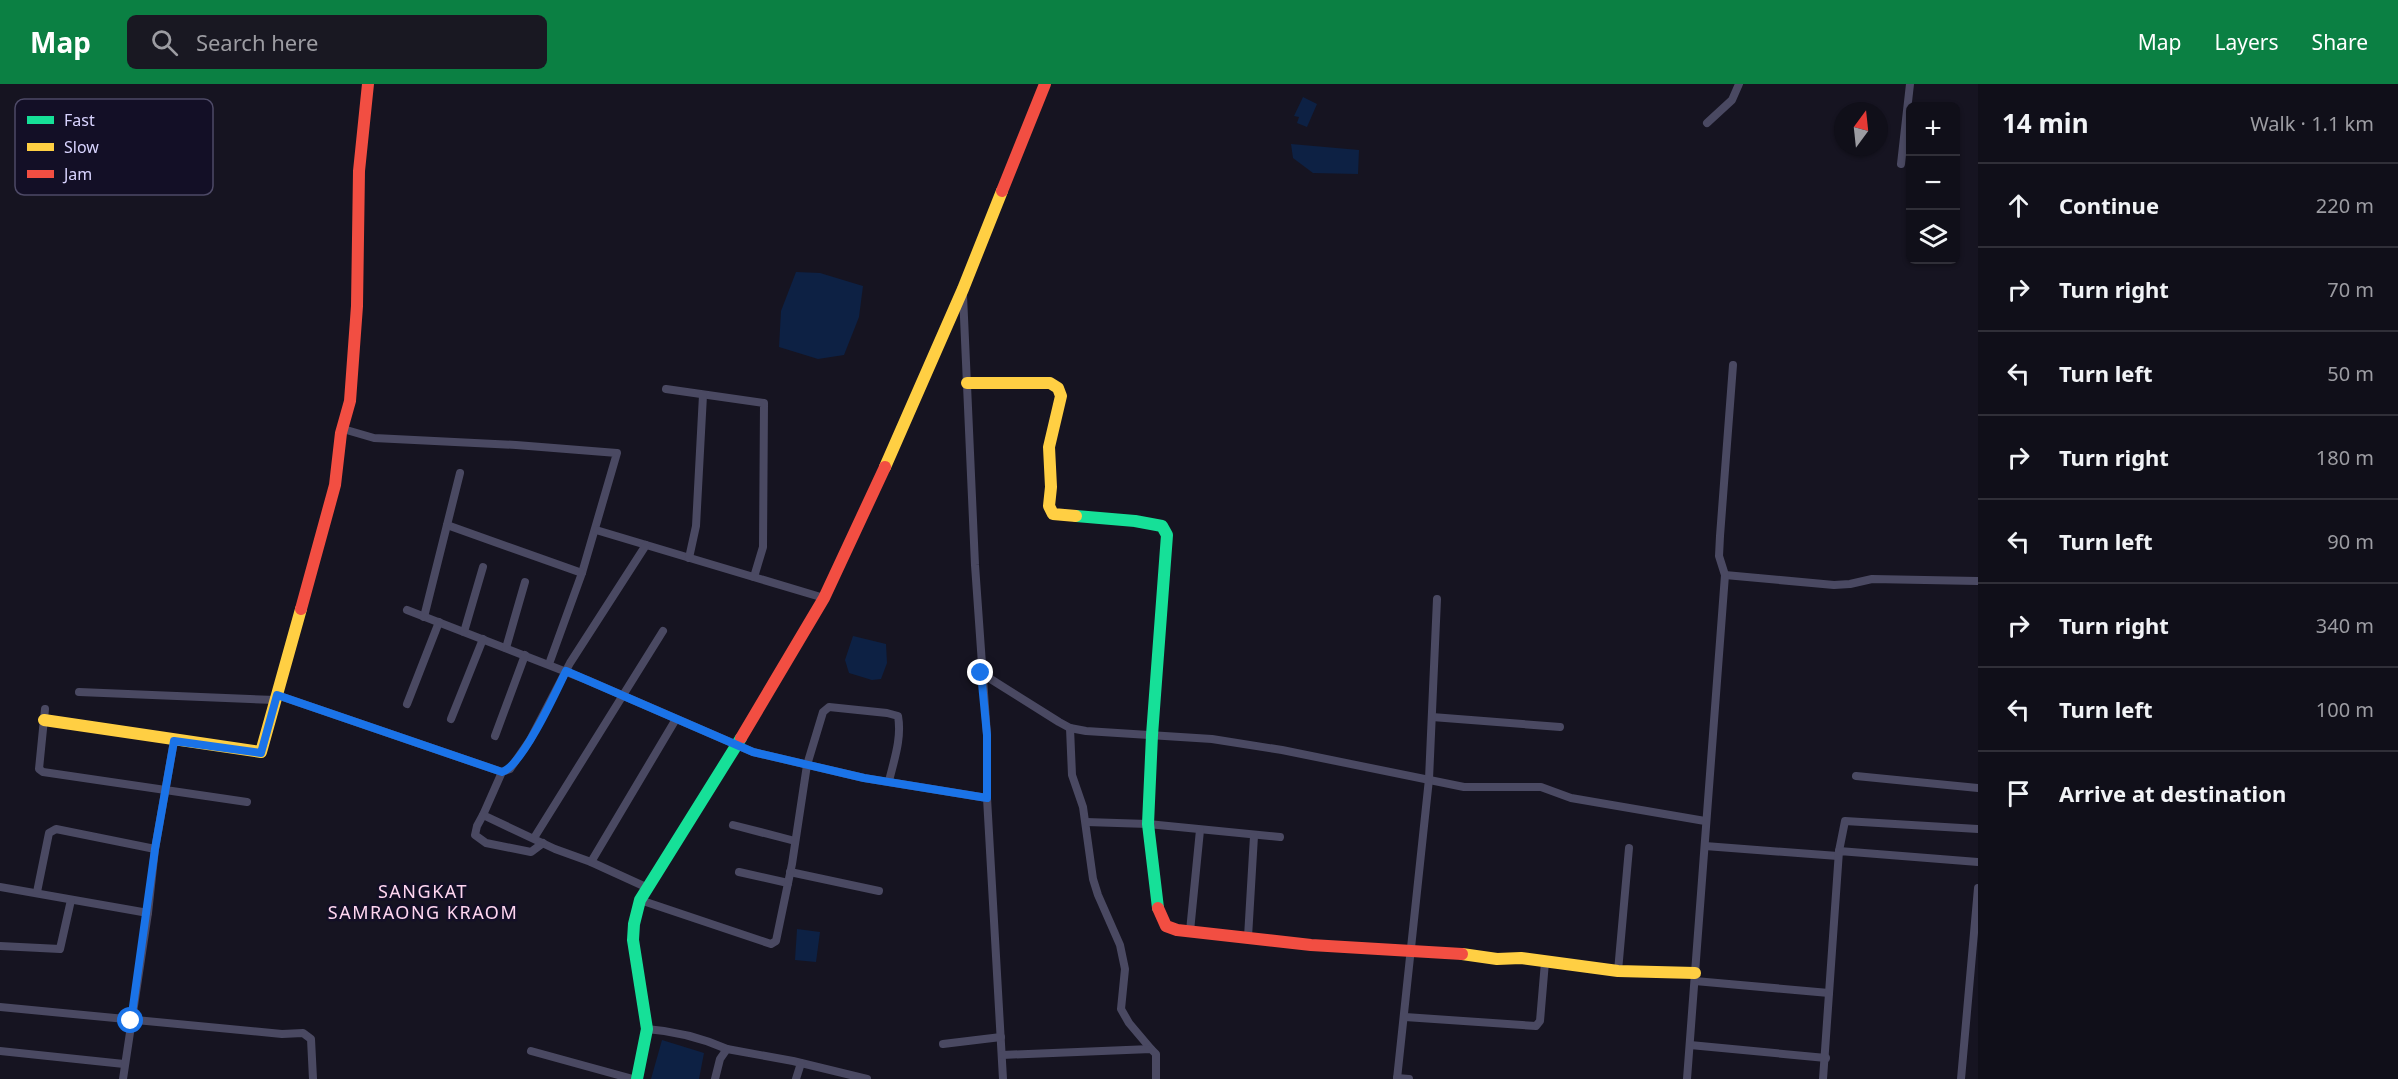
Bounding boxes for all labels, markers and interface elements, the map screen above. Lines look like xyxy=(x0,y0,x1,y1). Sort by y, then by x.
search box xyxy=(127,15,547,69)
text: Map xyxy=(30,23,91,61)
icon: search xyxy=(148,26,181,59)
text: Search here xyxy=(196,27,318,57)
text: Map xyxy=(2138,28,2182,56)
text: Layers xyxy=(2215,28,2279,56)
text: Share xyxy=(2312,28,2368,56)
legend xyxy=(15,99,213,195)
north arrow xyxy=(1834,102,1888,156)
map controls xyxy=(1906,102,1960,264)
button: + xyxy=(1906,102,1960,156)
text: 14 min xyxy=(2002,105,2089,141)
text: Fast xyxy=(64,109,95,131)
text: Walk · 1.1 km xyxy=(2250,110,2374,137)
text: Slow xyxy=(64,136,99,158)
button: − xyxy=(1906,156,1960,210)
text: Jam xyxy=(62,163,92,185)
icon: ahead xyxy=(2002,189,2035,222)
text: Continue xyxy=(2059,190,2159,220)
text: 220 m xyxy=(2316,192,2374,219)
button: layers xyxy=(1906,210,1960,264)
icon: right xyxy=(2002,273,2035,306)
text: Turn right xyxy=(2059,274,2169,304)
text: 70 m xyxy=(2327,276,2374,303)
icon: left xyxy=(2002,357,2035,390)
text: Turn left xyxy=(2059,358,2153,388)
text: 50 m xyxy=(2327,360,2374,387)
icon: right xyxy=(2002,441,2035,474)
text: Turn right xyxy=(2059,442,2169,472)
text: 180 m xyxy=(2316,444,2374,471)
icon: left xyxy=(2002,525,2035,558)
text: Turn left xyxy=(2059,526,2153,556)
text: 90 m xyxy=(2327,528,2374,555)
icon: right xyxy=(2002,609,2035,642)
text: Turn right xyxy=(2059,610,2169,640)
text: 340 m xyxy=(2316,612,2374,639)
route end xyxy=(967,659,993,685)
icon: left xyxy=(2002,693,2035,726)
text: Turn left xyxy=(2059,694,2153,724)
text: 100 m xyxy=(2316,696,2374,723)
icon: arrive xyxy=(2002,777,2035,810)
text: Arrive at destination xyxy=(2059,778,2286,808)
district label: SANGKAT SAMRAONG KRAOM xyxy=(328,879,518,924)
route start xyxy=(117,1007,143,1033)

